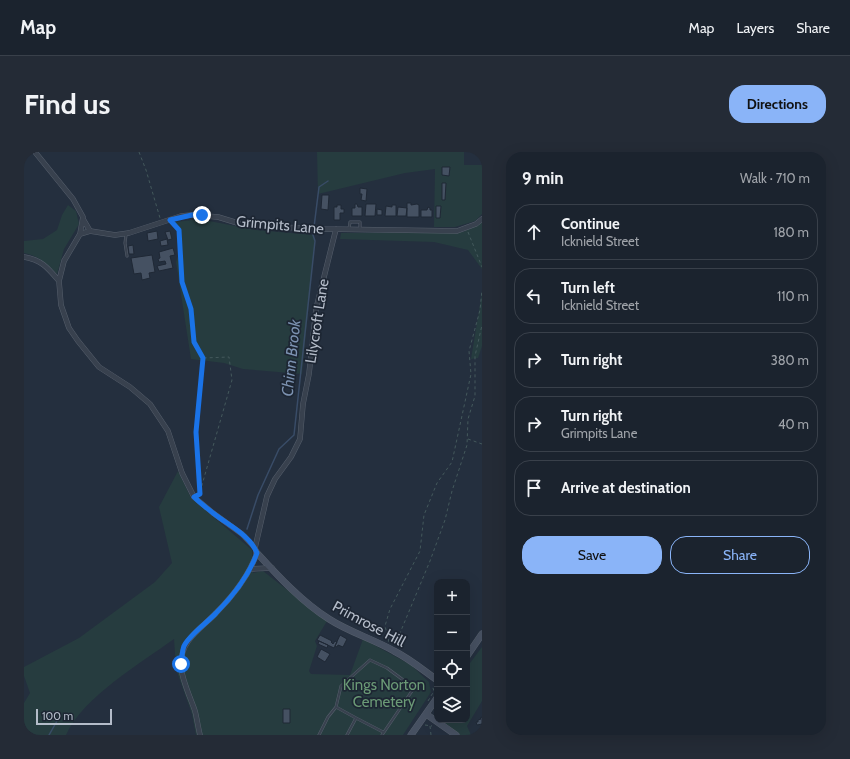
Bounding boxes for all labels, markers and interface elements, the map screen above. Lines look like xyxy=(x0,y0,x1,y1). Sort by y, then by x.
text: Map xyxy=(20,16,56,39)
text: Map xyxy=(689,19,714,37)
text: Layers xyxy=(736,19,774,37)
text: Share xyxy=(796,19,830,37)
button: Directions xyxy=(729,85,826,123)
text: Find us xyxy=(24,87,110,121)
text: 9 min xyxy=(522,168,564,188)
text: Walk · 710 m xyxy=(740,170,810,186)
route end xyxy=(193,206,211,224)
street label: Grimpits Lane xyxy=(235,212,325,238)
text: Continue xyxy=(561,215,620,233)
icon: ahead xyxy=(523,221,545,243)
text: 180 m xyxy=(773,224,809,240)
text: Icknield Street xyxy=(561,233,639,249)
street label: Lilycroft Lane xyxy=(301,277,333,365)
text: Turn left xyxy=(561,279,615,297)
icon: left xyxy=(523,285,545,307)
text: 110 m xyxy=(777,288,809,304)
text: Icknield Street xyxy=(561,297,639,313)
water label: Chinn Brook xyxy=(278,317,305,397)
icon: right xyxy=(523,349,545,371)
text: Turn right xyxy=(561,351,622,369)
text: 380 m xyxy=(771,352,809,368)
text: Turn right xyxy=(561,407,622,425)
icon: right xyxy=(523,413,545,435)
text: 40 m xyxy=(778,416,809,432)
text: Grimpits Lane xyxy=(561,425,637,441)
icon: arrive xyxy=(523,477,545,499)
text: Arrive at destination xyxy=(561,479,691,497)
button: Save xyxy=(522,536,662,574)
button: Share xyxy=(670,536,810,574)
map controls xyxy=(434,579,470,723)
button: + xyxy=(434,579,470,615)
street label: Primrose Hill xyxy=(329,597,409,651)
button: − xyxy=(434,615,470,651)
button: locate xyxy=(434,651,470,687)
route start xyxy=(172,655,190,673)
park label: Kings Norton Cemetery xyxy=(343,676,425,711)
button: layers xyxy=(434,687,470,723)
scale bar xyxy=(36,707,112,726)
text: 100 m xyxy=(42,709,73,723)

